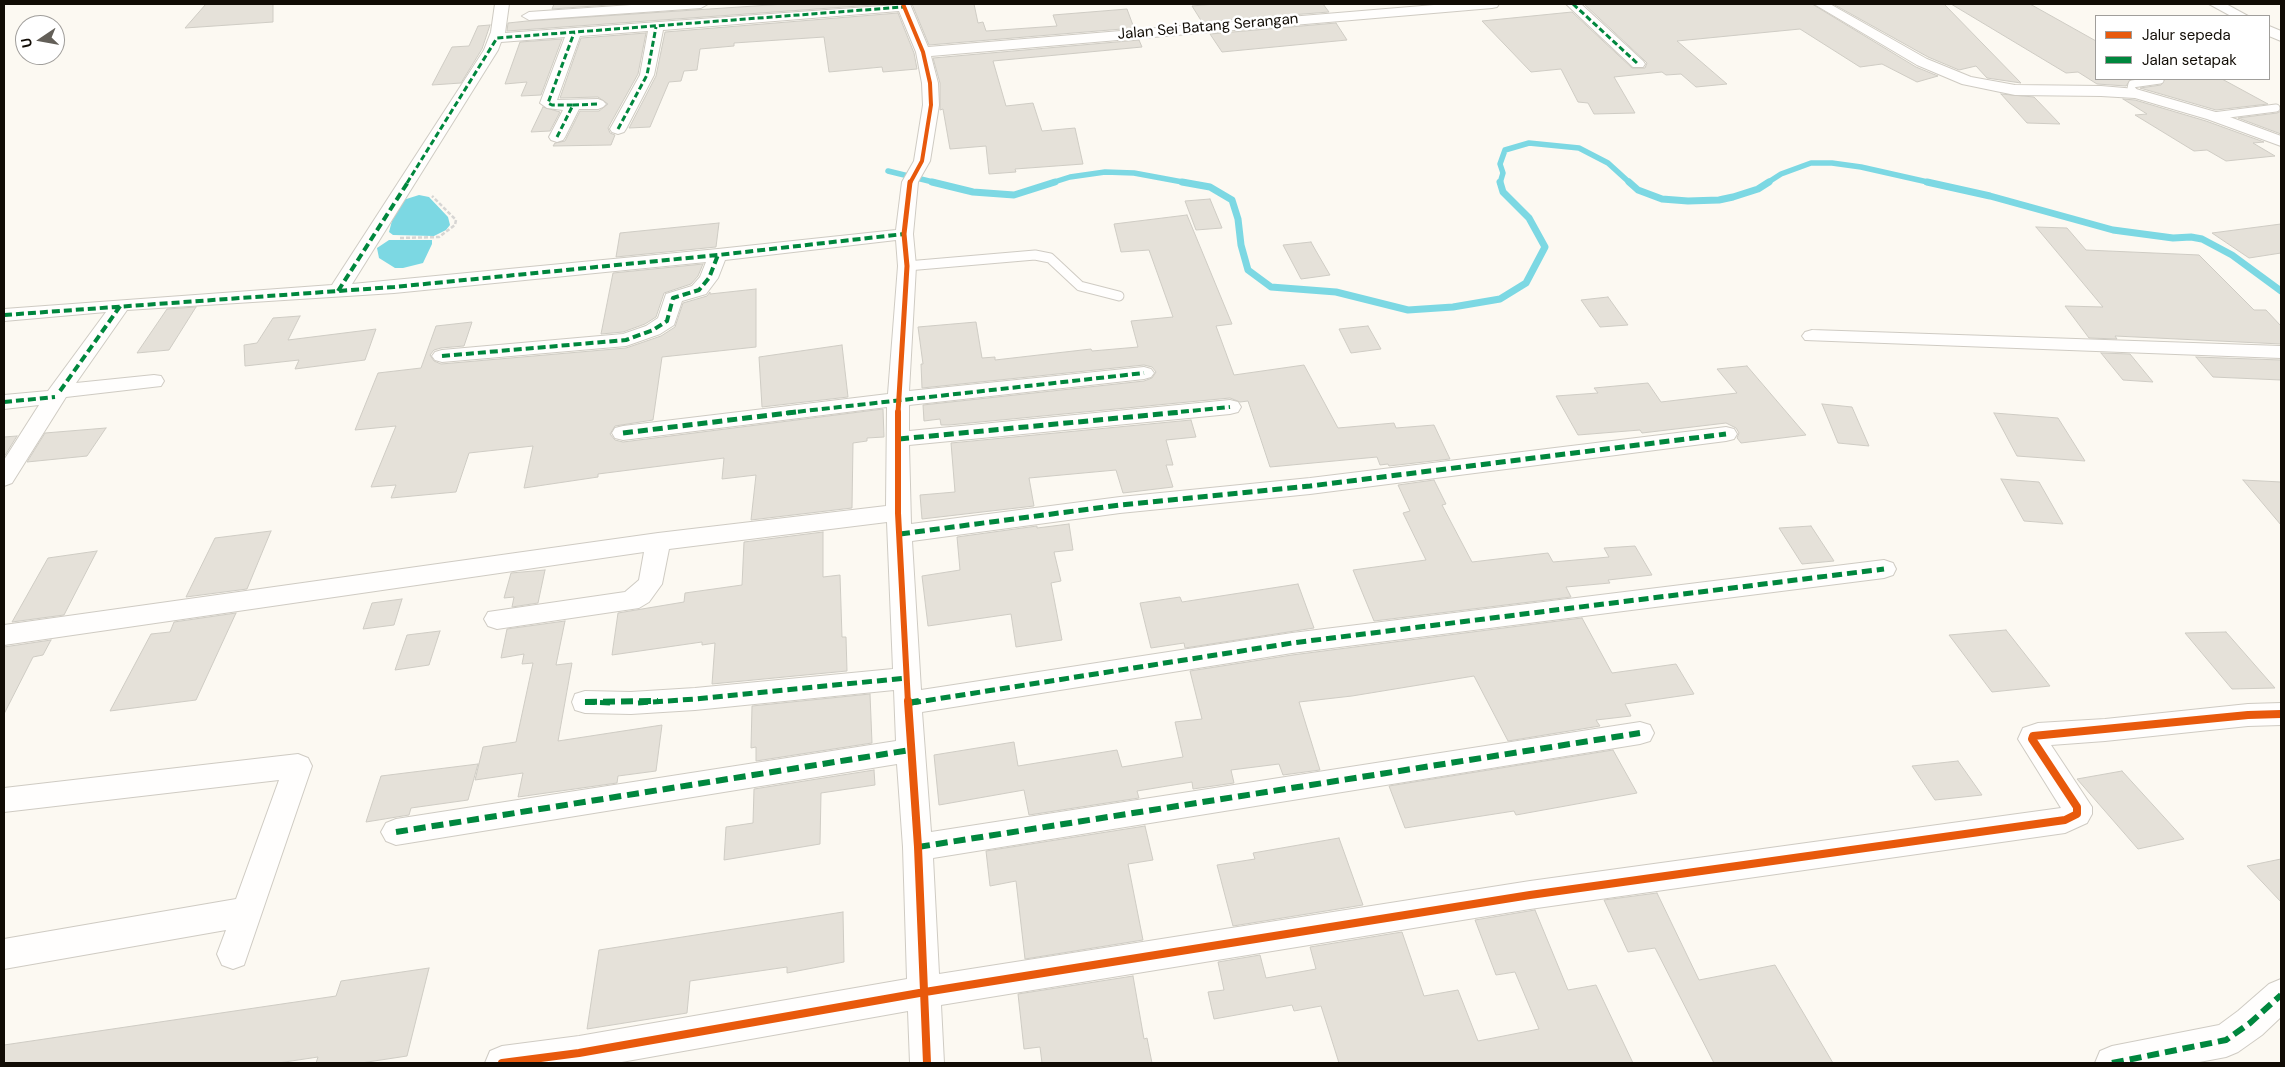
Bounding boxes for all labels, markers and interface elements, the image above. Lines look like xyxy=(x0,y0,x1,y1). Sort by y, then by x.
street label: Jalan Sei Batang Serangan xyxy=(1117,10,1299,44)
north arrow xyxy=(15,15,65,65)
legend xyxy=(2095,15,2270,80)
text: Jalur sepeda xyxy=(2142,25,2231,45)
text: U xyxy=(17,36,36,49)
text: Jalan setapak xyxy=(2142,50,2237,70)

